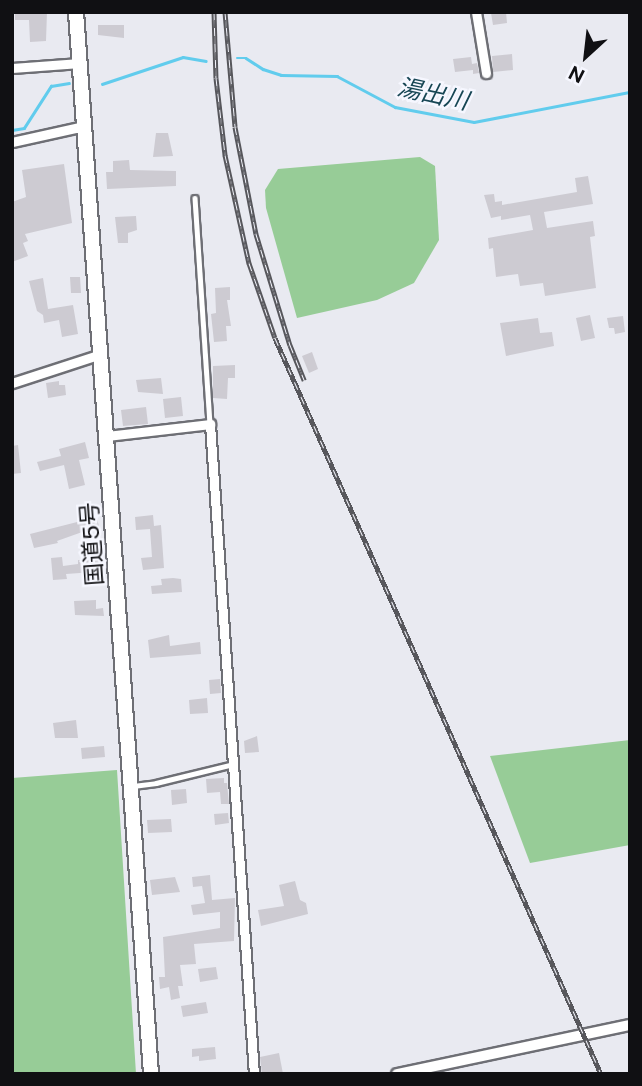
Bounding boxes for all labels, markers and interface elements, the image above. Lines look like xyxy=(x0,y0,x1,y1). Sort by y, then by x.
north arrow xyxy=(551,21,621,91)
text: N xyxy=(565,62,588,88)
water label: 湯出川 xyxy=(395,72,471,116)
street label: 国道5号 xyxy=(75,501,109,587)

